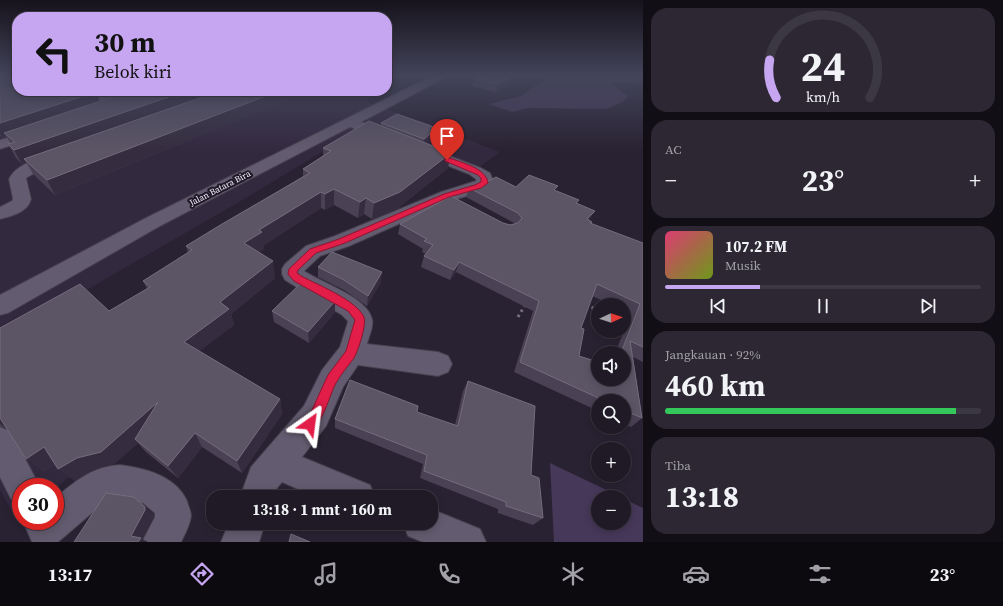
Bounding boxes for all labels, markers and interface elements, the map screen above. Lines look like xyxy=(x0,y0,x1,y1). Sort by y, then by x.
text: 30 m xyxy=(94,23,156,61)
icon: left xyxy=(28,28,80,80)
text: 24 xyxy=(800,38,846,95)
text: Belok kiri xyxy=(94,59,172,84)
text: km/h xyxy=(806,87,840,107)
pin xyxy=(430,119,464,160)
icon: arrive xyxy=(436,125,458,147)
text: AC xyxy=(665,141,681,158)
text: 23° xyxy=(802,160,844,201)
text: − xyxy=(665,165,677,195)
text: + xyxy=(969,165,981,195)
street label: Jalan Batara Bira xyxy=(186,167,253,209)
text: 107.2 FM xyxy=(725,236,787,257)
text: Musik xyxy=(725,257,761,274)
icon: previous xyxy=(707,295,729,317)
icon: pause xyxy=(812,295,834,317)
icon: next xyxy=(917,295,939,317)
north arrow xyxy=(591,298,631,338)
map controls xyxy=(591,298,631,530)
button: sound xyxy=(591,346,631,386)
text: Jangkauan · 92% xyxy=(665,346,761,363)
text: 460 km xyxy=(665,365,765,406)
button: search xyxy=(591,394,631,434)
position arrow xyxy=(289,403,331,445)
button: + xyxy=(591,442,631,482)
text: Tiba xyxy=(665,457,691,474)
text: 13:18 xyxy=(665,476,739,517)
speed limit sign: 30 xyxy=(12,478,64,530)
button: − xyxy=(591,490,631,530)
text: 13:18 · 1 mnt · 160 m xyxy=(252,499,392,520)
icon: directions xyxy=(188,560,216,588)
icon: music xyxy=(312,560,340,588)
icon: phone xyxy=(435,560,463,588)
icon: climate xyxy=(559,560,587,588)
icon: car xyxy=(682,560,710,588)
icon: filters xyxy=(806,560,834,588)
text: 13:17 xyxy=(48,562,92,587)
text: 23° xyxy=(930,562,955,587)

